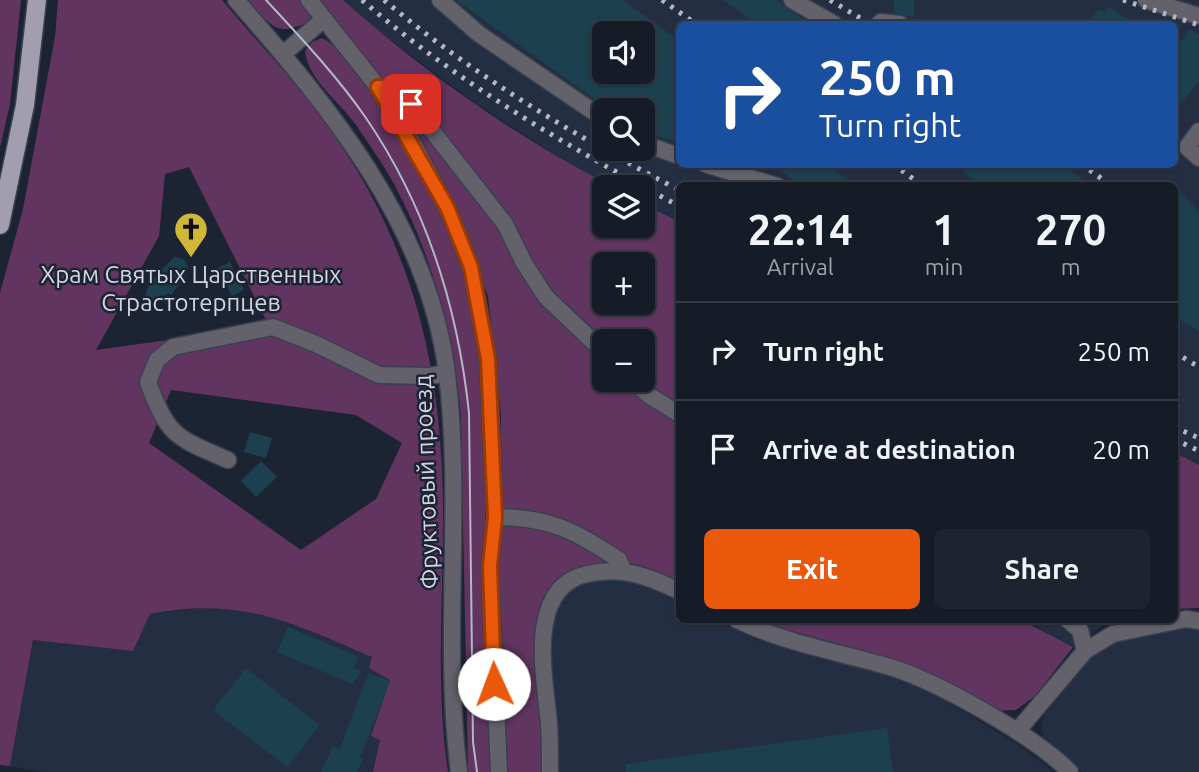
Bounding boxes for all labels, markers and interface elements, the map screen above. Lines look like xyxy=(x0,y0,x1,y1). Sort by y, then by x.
map controls xyxy=(592,21,655,392)
button: sound xyxy=(592,21,655,84)
icon: right xyxy=(704,49,795,140)
text: 250 m xyxy=(819,49,956,104)
pin xyxy=(381,74,441,134)
icon: arrive xyxy=(392,85,430,123)
button: search xyxy=(592,98,655,161)
text: Turn right xyxy=(819,107,961,143)
button: layers xyxy=(592,175,655,238)
text: 22:14 xyxy=(748,206,853,253)
text: 1 xyxy=(932,206,956,253)
text: 270 xyxy=(1035,206,1106,253)
church icon: Храм Святых Царственных Страстотерпцев xyxy=(172,210,210,259)
button: + xyxy=(592,252,655,315)
text: Arrival xyxy=(767,254,834,279)
text: min xyxy=(925,254,963,279)
text: m xyxy=(1061,254,1081,279)
place label: Храм Святых Царственных Страстотерпцев xyxy=(40,261,342,316)
button: − xyxy=(592,329,655,392)
icon: right xyxy=(704,332,742,370)
text: Turn right xyxy=(763,337,884,366)
text: 250 m xyxy=(1078,337,1150,366)
street label: Фруктовый проезд xyxy=(409,374,443,590)
icon: arrive xyxy=(704,430,742,468)
text: Arrive at destination xyxy=(763,435,1016,464)
text: 20 m xyxy=(1092,435,1150,464)
button: Exit xyxy=(704,529,920,609)
button: Share xyxy=(934,529,1150,609)
position arrow xyxy=(457,647,531,721)

